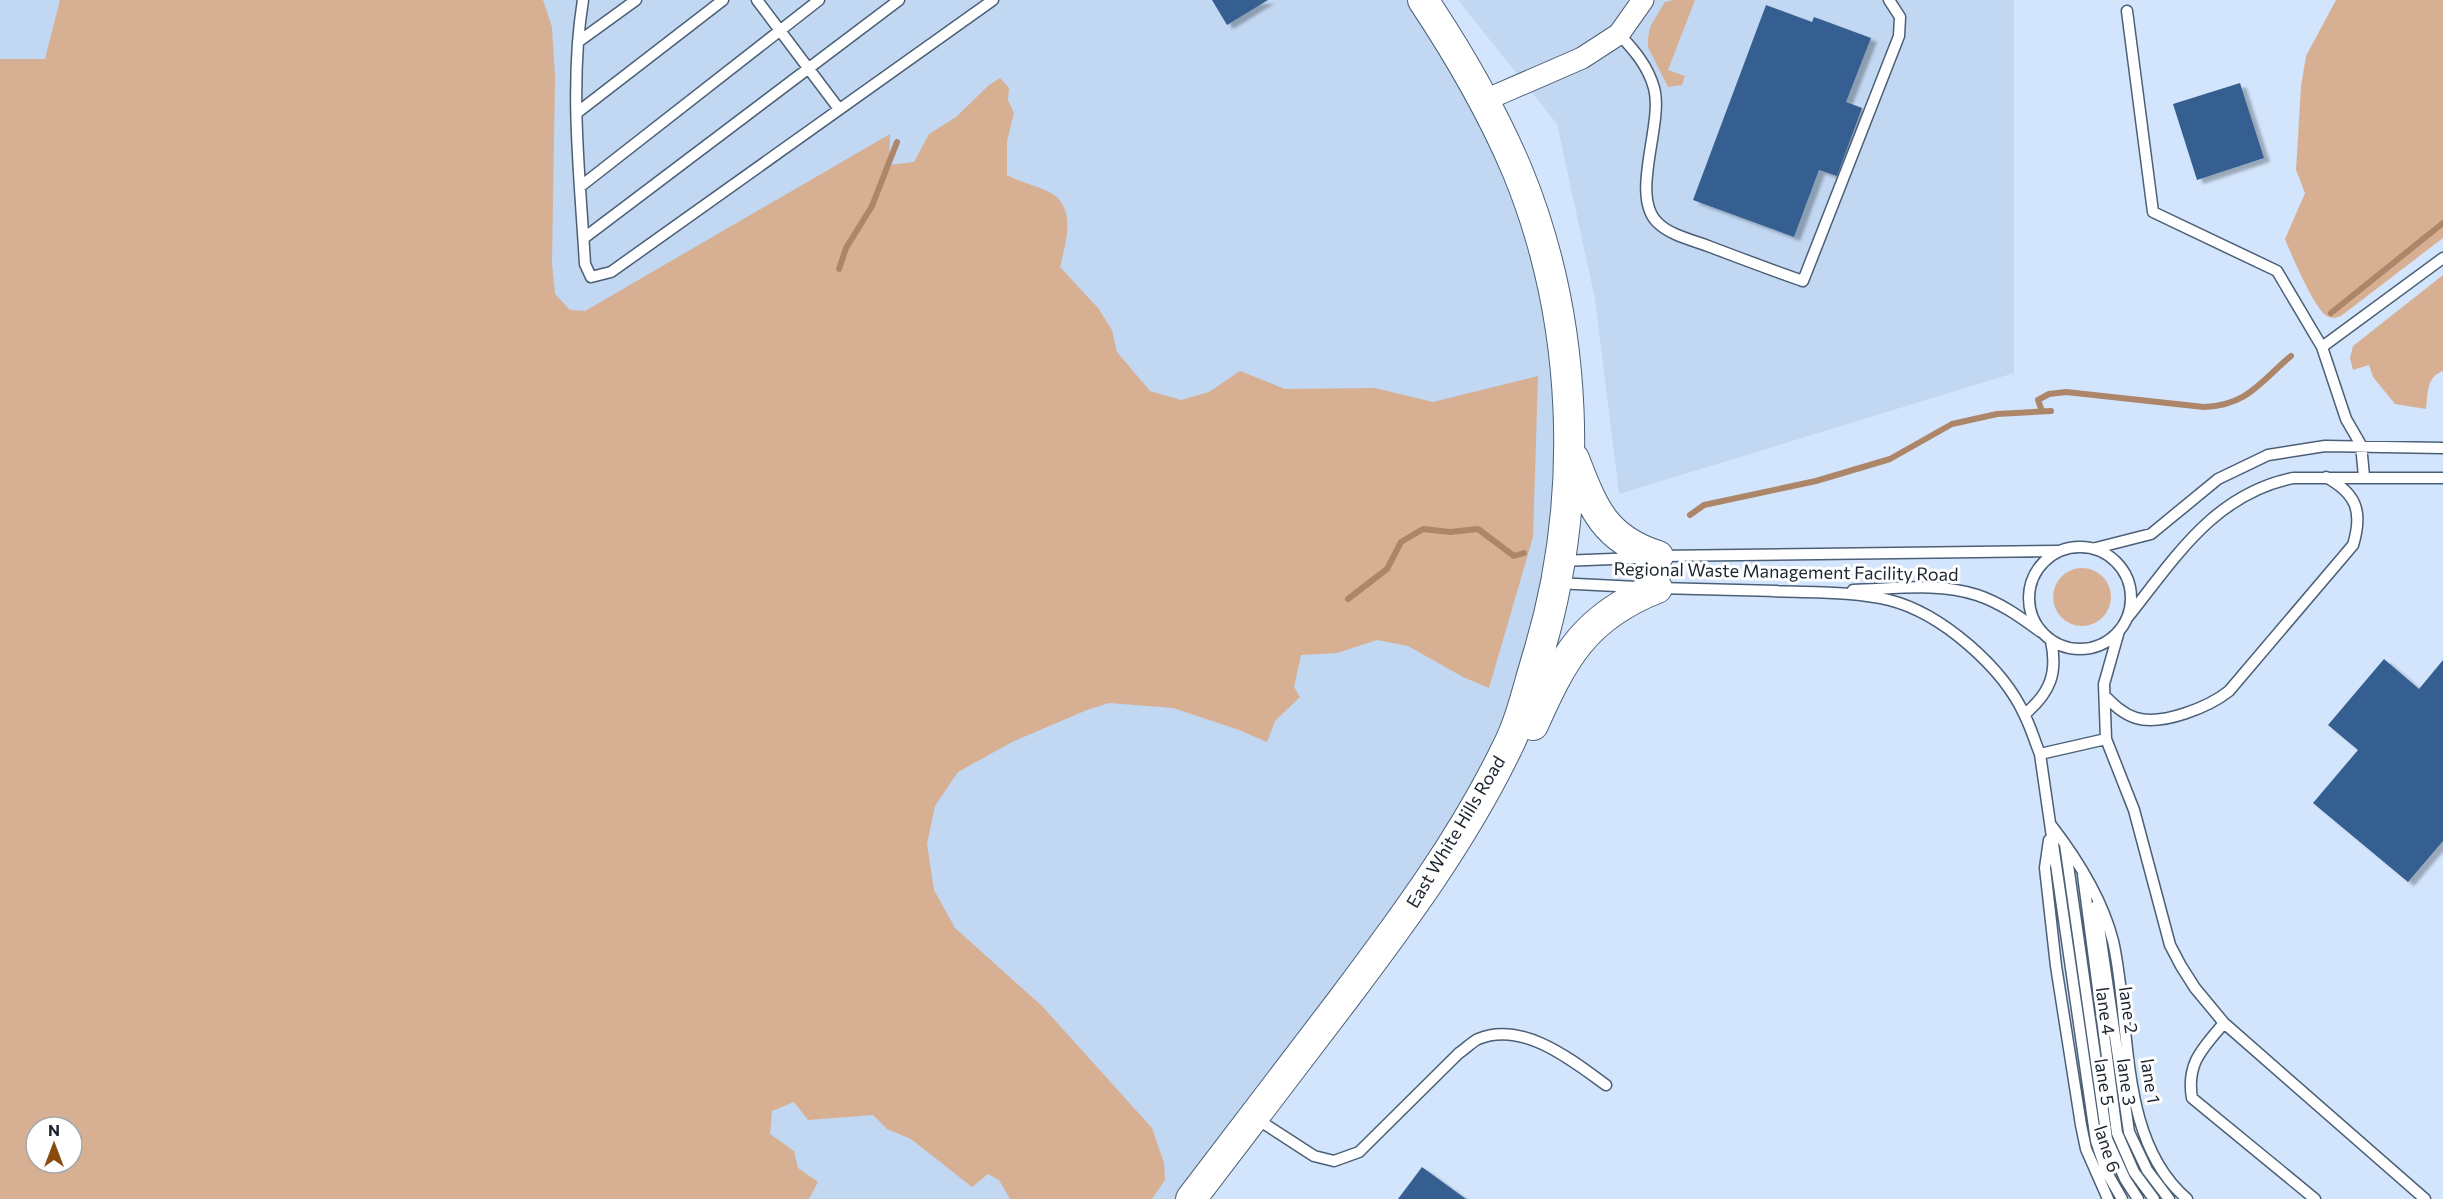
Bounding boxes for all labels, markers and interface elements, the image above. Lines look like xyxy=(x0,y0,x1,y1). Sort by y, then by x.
street label: Regional Waste Management Facility Road xyxy=(1613,557,1959,585)
street label: East White Hills Road xyxy=(1401,751,1509,912)
street label: lane 2 xyxy=(2115,985,2143,1035)
street label: lane 4 xyxy=(2092,986,2120,1036)
street label: lane 5 xyxy=(2090,1057,2120,1107)
street label: lane 3 xyxy=(2113,1057,2141,1107)
street label: lane 1 xyxy=(2137,1057,2165,1105)
north arrow xyxy=(24,1115,84,1175)
text: N xyxy=(48,1120,60,1139)
street label: lane 6 xyxy=(2090,1122,2126,1175)

